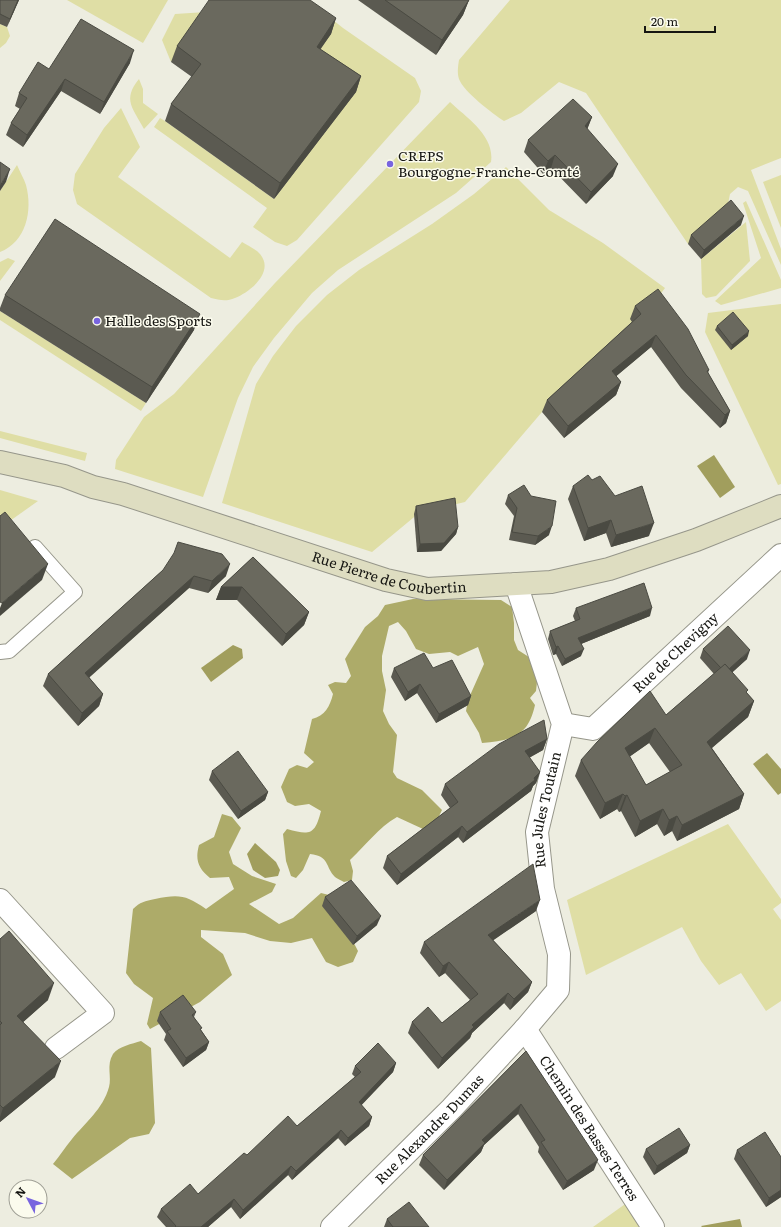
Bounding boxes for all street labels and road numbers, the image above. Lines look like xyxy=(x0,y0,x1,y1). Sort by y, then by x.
street label: Rue Pierre de Coubertin xyxy=(310,545,467,598)
street label: Rue de Chevigny xyxy=(628,606,723,697)
street label: Rue Jules Toutain xyxy=(526,749,565,869)
street label: Chemin des Basses Terres xyxy=(535,1051,644,1204)
street label: Rue Alexandre Dumas xyxy=(370,1069,488,1188)

